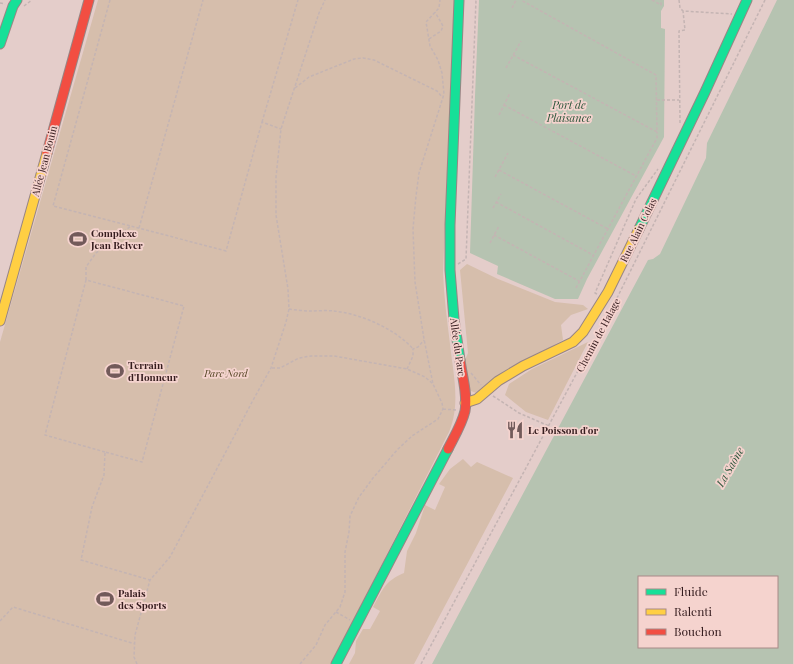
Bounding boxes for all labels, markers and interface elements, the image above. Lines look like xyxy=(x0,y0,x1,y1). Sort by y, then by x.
water label: Port de Plaisance xyxy=(546,97,591,125)
street label: Allée Jean Bouin xyxy=(28,124,60,199)
street label: Rue Alain Colas xyxy=(616,196,660,264)
place label: Complexe Jean Belver xyxy=(90,226,143,252)
sports icon: Complexe Jean Belver xyxy=(68,229,88,249)
street label: Chemin de Halage xyxy=(573,295,623,375)
street label: Allée du Parc xyxy=(447,316,469,377)
place label: Terrain d'Honneur xyxy=(128,358,178,384)
sports icon: Terrain d'Honneur xyxy=(105,361,125,381)
park label: Parc Nord xyxy=(203,366,248,380)
restaurant icon: Le Poisson d'or xyxy=(505,420,525,440)
place label: Le Poisson d'or xyxy=(528,423,598,437)
water label: La Saône xyxy=(712,444,747,490)
legend xyxy=(638,576,778,648)
text: Fluide xyxy=(674,583,708,599)
place label: Palais des Sports xyxy=(118,586,167,612)
sports icon: Palais des Sports xyxy=(95,589,115,609)
text: Ralenti xyxy=(674,603,713,619)
text: Bouchon xyxy=(674,623,722,639)

